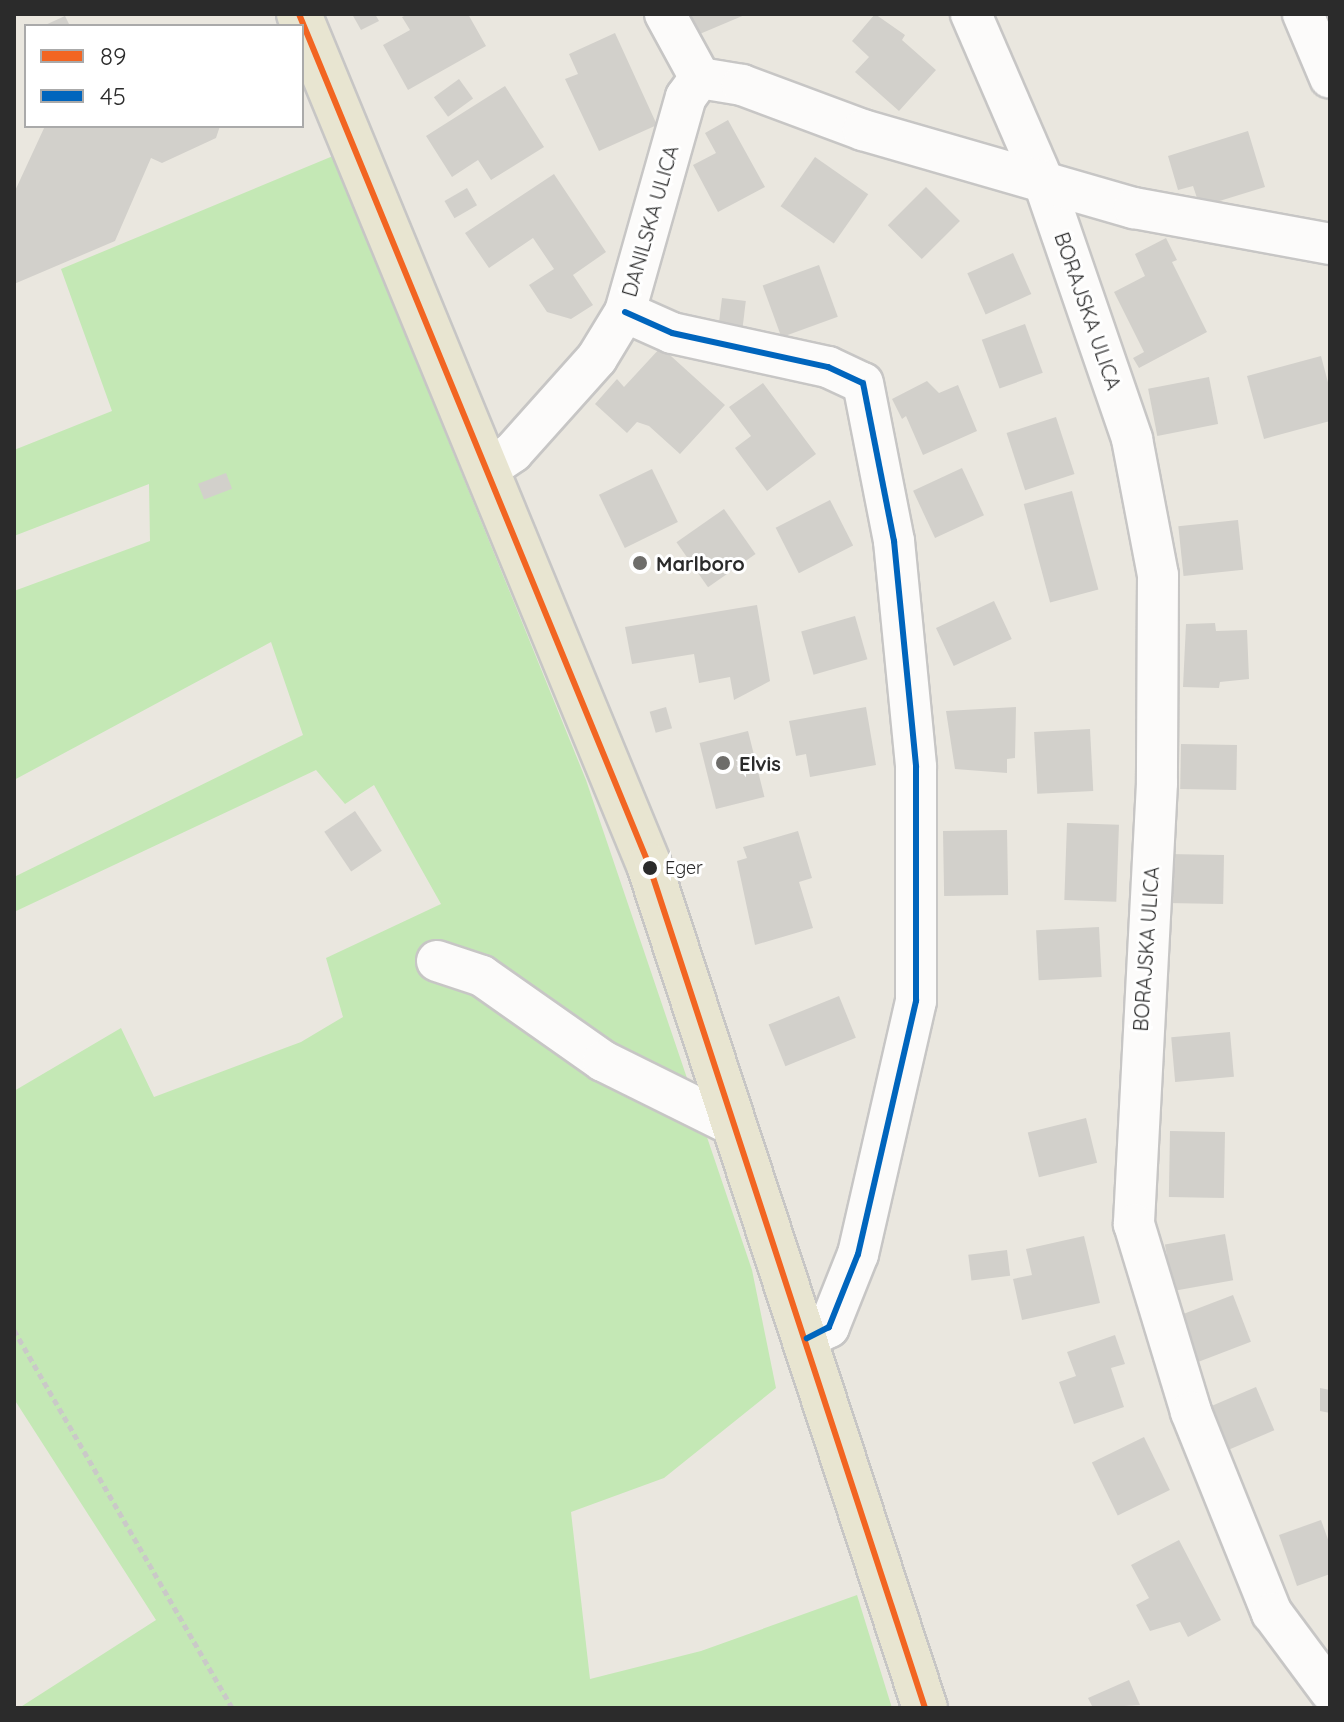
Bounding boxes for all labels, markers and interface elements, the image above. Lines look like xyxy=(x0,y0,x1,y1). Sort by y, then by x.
legend xyxy=(24,24,304,128)
text: 89 xyxy=(100,41,126,71)
text: 45 xyxy=(100,81,126,111)
street label: DANILSKA ULICA xyxy=(617,142,683,300)
street label: BORAJSKA ULICA xyxy=(1050,229,1126,393)
place label: Marlboro xyxy=(656,551,745,575)
marker: Marlboro xyxy=(631,554,649,572)
place label: Elvis xyxy=(739,751,781,775)
marker: Elvis xyxy=(714,754,732,772)
place label: Eger xyxy=(665,857,703,879)
marker: Eger xyxy=(642,860,658,876)
street label: BORAJSKA ULICA xyxy=(1128,866,1164,1032)

